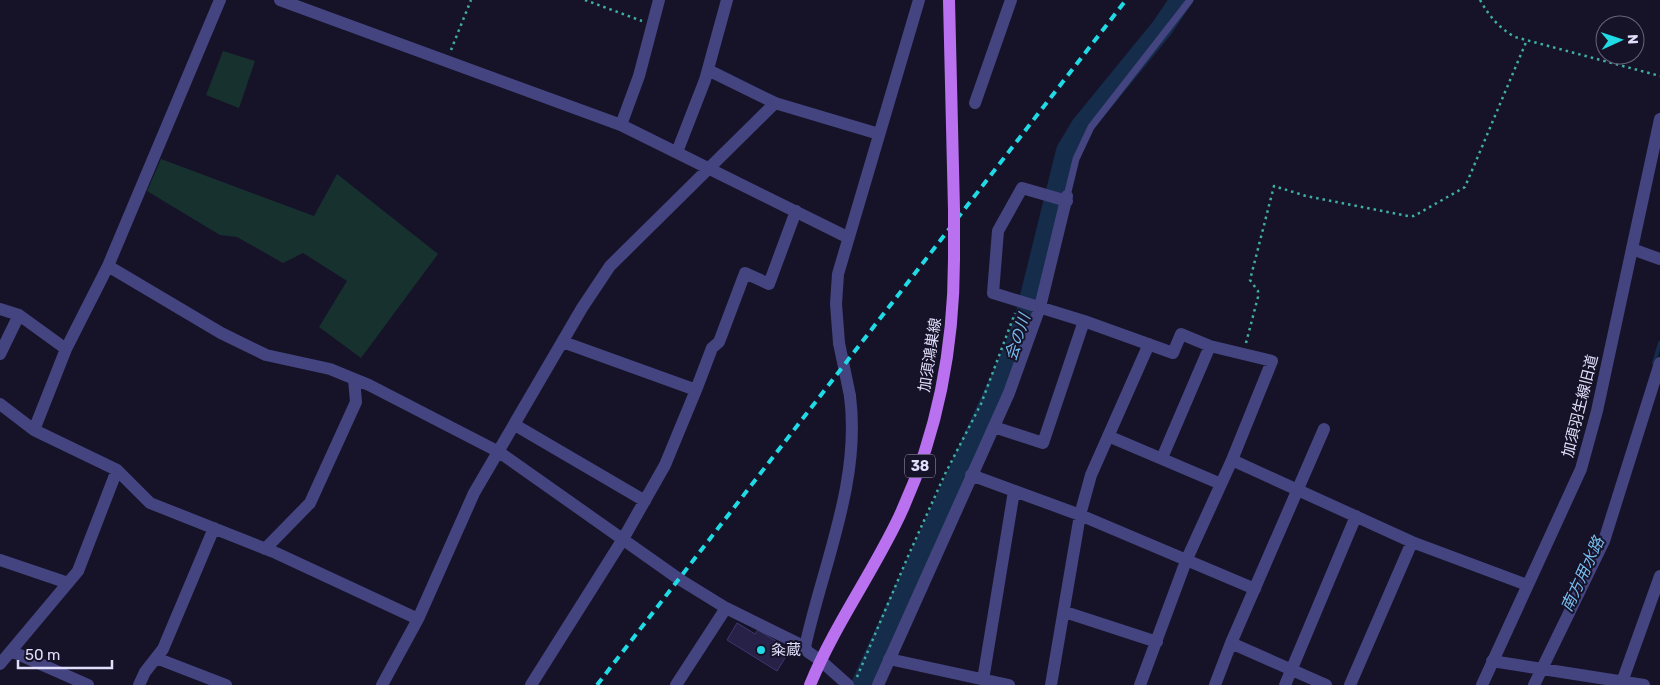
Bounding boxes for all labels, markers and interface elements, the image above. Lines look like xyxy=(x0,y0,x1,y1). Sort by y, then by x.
north arrow xyxy=(1595,15,1645,65)
text: N xyxy=(1624,34,1641,45)
water label: 会の川 xyxy=(1001,309,1035,363)
street label: 加須鴻巣線 xyxy=(915,317,945,393)
street label: 加須羽生線旧道 xyxy=(1559,353,1601,459)
road number: 38 xyxy=(905,454,935,478)
water label: 南方用水路 xyxy=(1557,532,1609,614)
scale bar xyxy=(18,638,111,670)
place label: 粂蔵 xyxy=(771,641,801,659)
marker: 粂蔵 xyxy=(755,644,767,656)
text: 50 m xyxy=(25,646,60,664)

